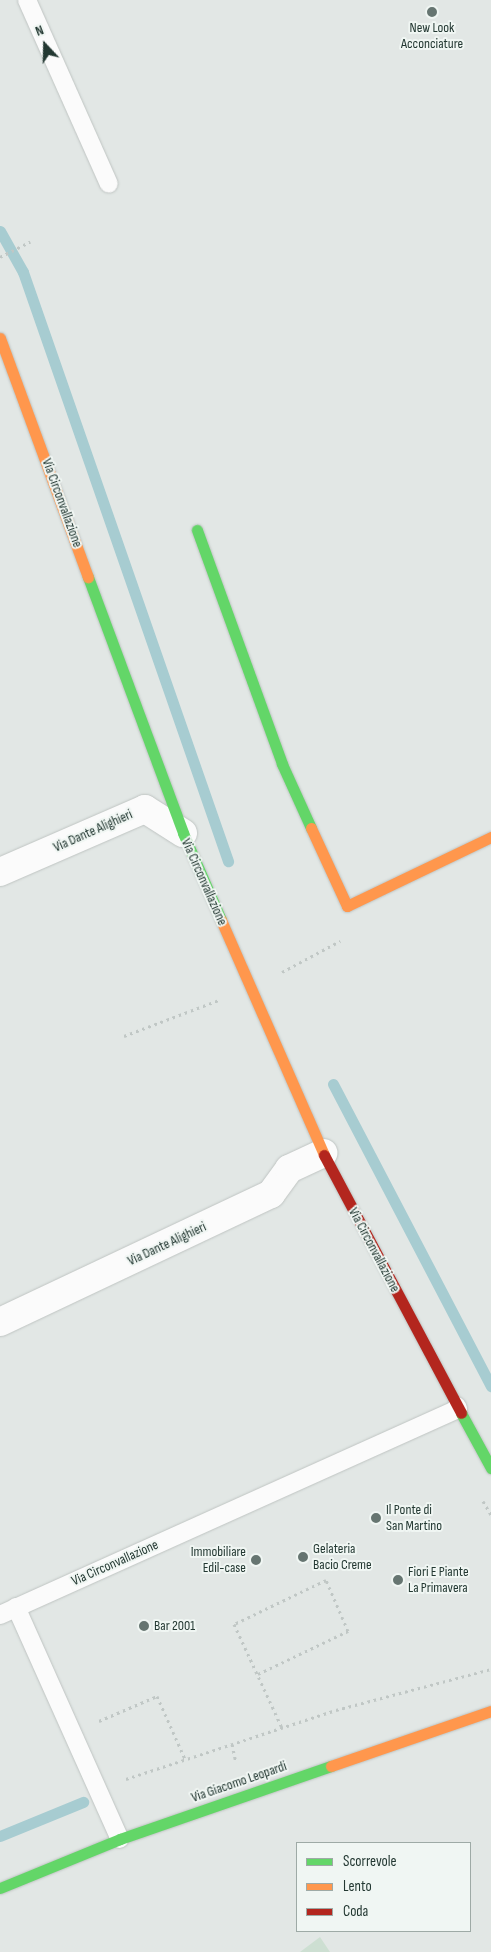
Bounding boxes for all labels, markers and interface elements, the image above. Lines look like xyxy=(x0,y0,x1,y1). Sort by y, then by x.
marker: New Look Acconciature xyxy=(426,6,438,18)
north arrow xyxy=(20,20,70,70)
place label: New Look Acconciature xyxy=(401,20,463,52)
text: N xyxy=(33,21,46,40)
street label: Via Circonvallazione xyxy=(38,456,86,550)
street label: Via Dante Alighieri xyxy=(51,806,135,856)
street label: Via Circonvallazione xyxy=(177,836,231,928)
street label: Via Circonvallazione xyxy=(345,1205,403,1295)
street label: Via Dante Alighieri xyxy=(125,1218,209,1270)
place label: Il Ponte di San Martino xyxy=(386,1502,442,1534)
marker: Il Ponte di San Martino xyxy=(370,1512,382,1524)
street label: Via Circonvallazione xyxy=(69,1536,161,1590)
place label: Gelateria Bacio Creme xyxy=(313,1541,372,1574)
place label: Immobiliare Edil-case xyxy=(191,1544,246,1576)
marker: Gelateria Bacio Creme xyxy=(297,1551,309,1563)
marker: Immobiliare Edil-case xyxy=(250,1554,262,1566)
place label: Fiori E Piante La Primavera xyxy=(408,1564,469,1596)
marker: Fiori E Piante La Primavera xyxy=(392,1574,404,1586)
place label: Bar 2001 xyxy=(154,1618,195,1634)
marker: Bar 2001 xyxy=(138,1620,150,1632)
street label: Via Giacomo Leopardi xyxy=(189,1758,289,1806)
legend xyxy=(296,1842,471,1932)
text: Scorrevole xyxy=(343,1852,397,1871)
text: Lento xyxy=(343,1877,372,1896)
text: Coda xyxy=(343,1902,368,1921)

